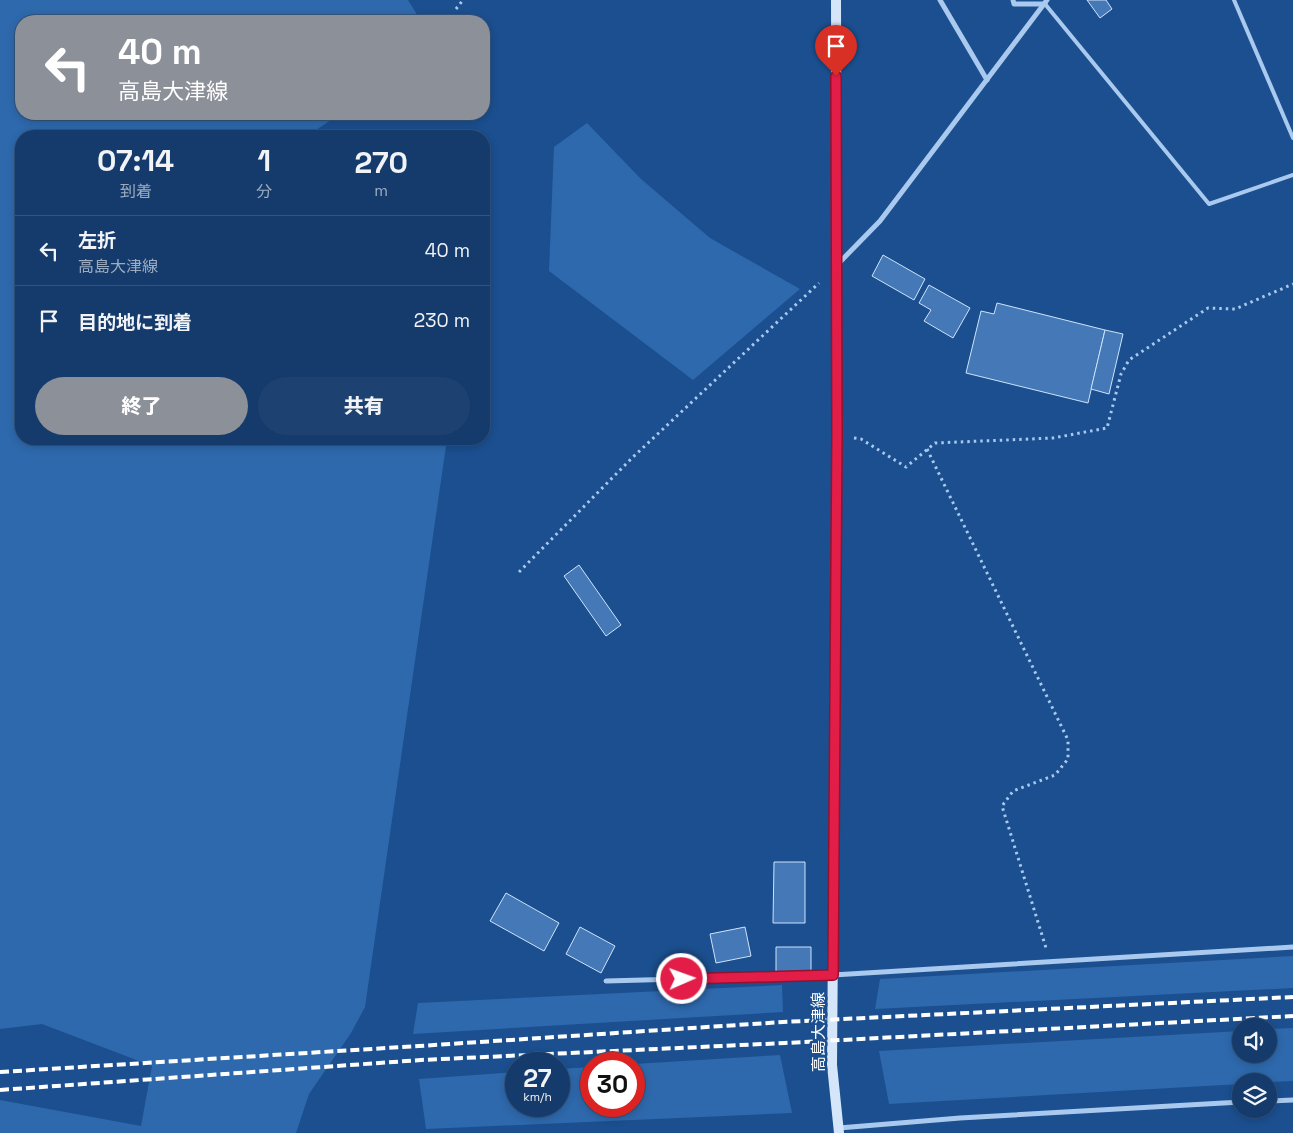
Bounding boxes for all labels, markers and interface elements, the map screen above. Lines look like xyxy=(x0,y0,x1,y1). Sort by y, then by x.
pin xyxy=(815,25,857,76)
text: 40 m xyxy=(118,30,202,74)
icon: arrive xyxy=(822,32,850,60)
icon: left xyxy=(35,35,100,100)
text: 高島大津線 xyxy=(118,77,228,105)
text: 07:14 xyxy=(97,141,174,180)
text: 1 xyxy=(257,141,271,180)
text: 270 xyxy=(354,143,408,182)
text: m xyxy=(374,180,388,201)
text: 到着 xyxy=(120,181,152,202)
text: 分 xyxy=(256,181,272,202)
text: 左折 xyxy=(78,228,116,253)
icon: left xyxy=(35,237,63,265)
text: 40 m xyxy=(425,238,470,263)
text: 高島大津線 xyxy=(78,256,158,277)
icon: arrive xyxy=(35,307,63,335)
text: 230 m xyxy=(414,308,470,333)
text: 目的地に到着 xyxy=(78,310,192,335)
button: 終了 xyxy=(35,377,248,435)
button: 共有 xyxy=(258,377,470,435)
position arrow xyxy=(655,952,707,1004)
street label: 高島大津線 xyxy=(808,992,829,1072)
map controls xyxy=(1232,1018,1277,1118)
button: sound xyxy=(1232,1018,1277,1063)
speed limit sign: 30 xyxy=(580,1052,645,1117)
text: 27 xyxy=(523,1062,552,1094)
button: layers xyxy=(1232,1073,1277,1118)
text: km/h xyxy=(523,1089,552,1105)

